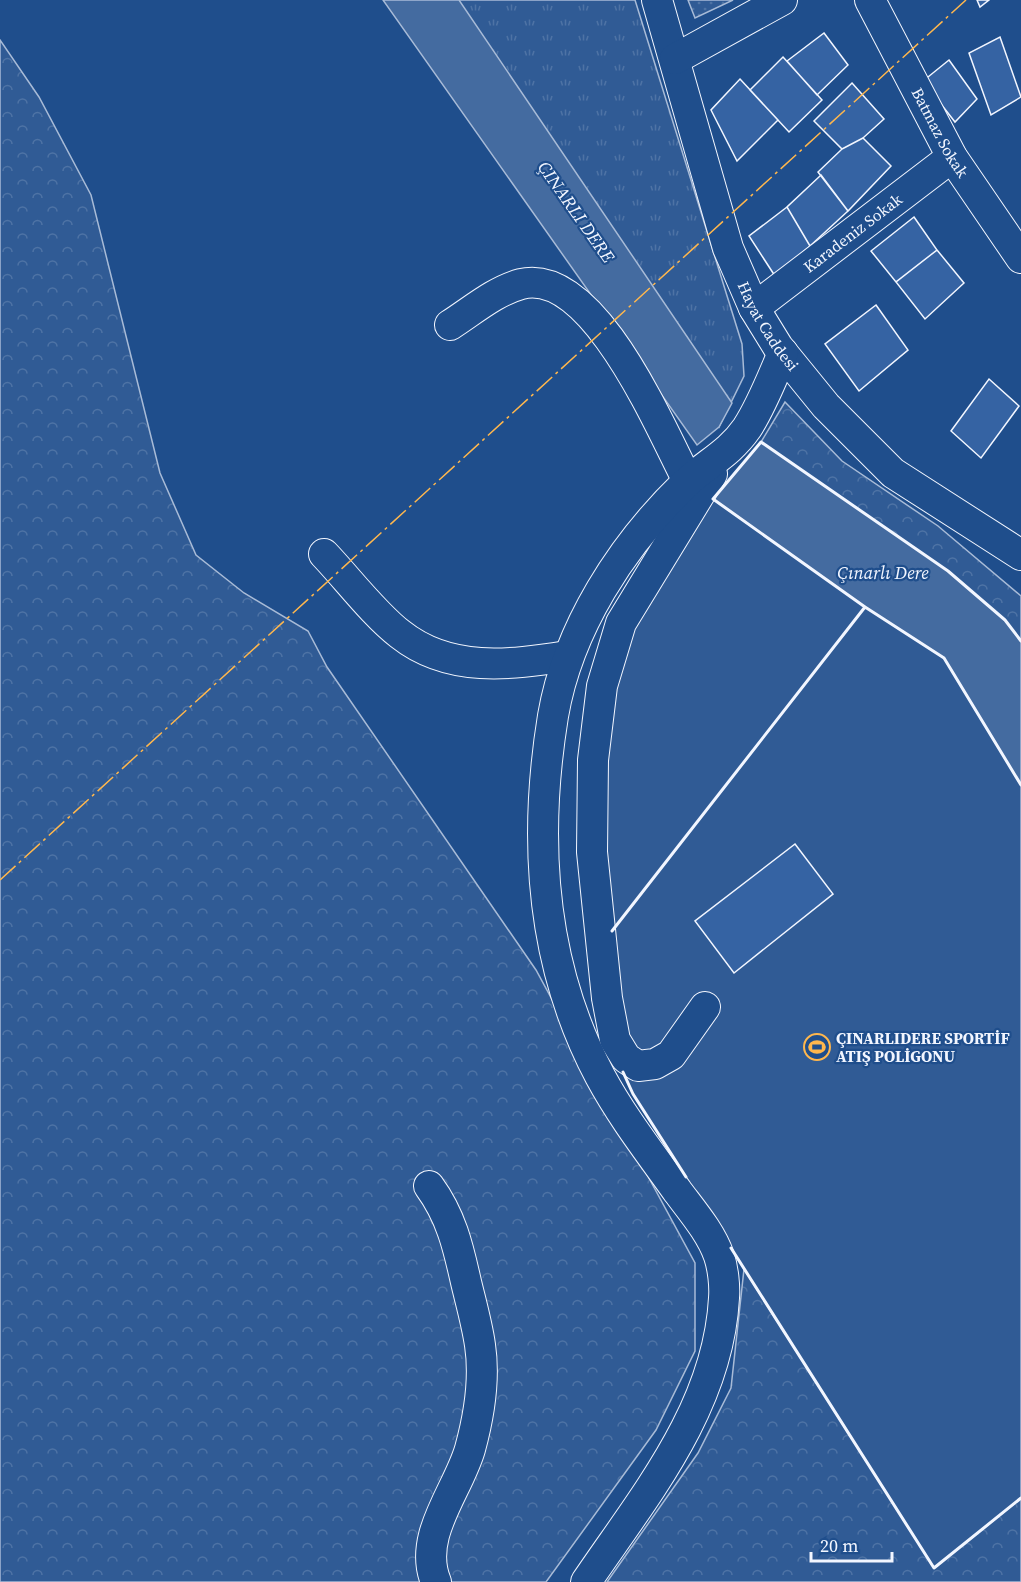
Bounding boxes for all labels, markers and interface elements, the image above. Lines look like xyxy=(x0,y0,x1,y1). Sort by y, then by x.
street label: Batmaz Sokak xyxy=(907,84,974,182)
water label: ÇINARLI DERE xyxy=(532,156,621,268)
street label: Karadeniz Sokak xyxy=(799,188,907,278)
street label: Hayat Caddesi xyxy=(733,278,804,376)
water label: Çınarlı Dere xyxy=(837,560,929,585)
place label: ÇINARLIDERE SPORTİF ATIŞ POLİGONU xyxy=(836,1027,1010,1067)
sports icon: ÇINARLIDERE SPORTİF ATIŞ POLİGONU xyxy=(802,1032,832,1062)
scale bar xyxy=(811,1525,892,1563)
text: 20 m xyxy=(820,1533,858,1558)

